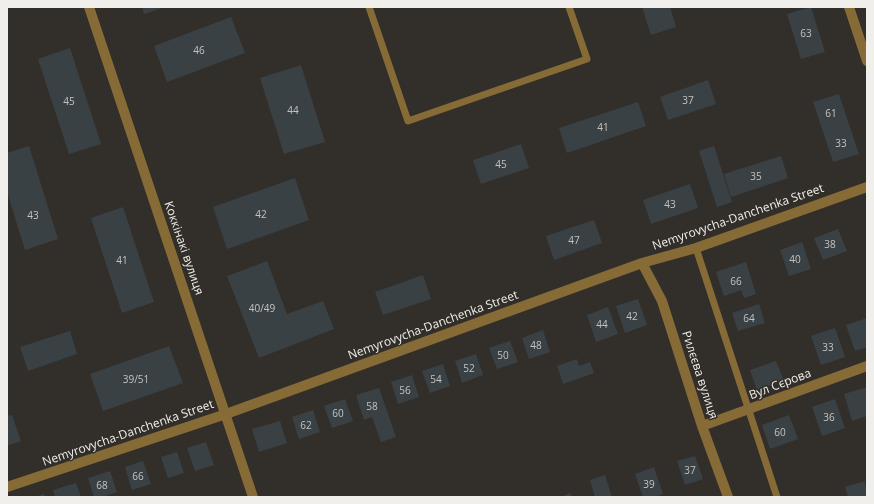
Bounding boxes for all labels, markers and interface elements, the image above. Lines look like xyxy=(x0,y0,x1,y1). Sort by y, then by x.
house number: 63 xyxy=(800,26,812,40)
house number: 46 xyxy=(193,43,205,57)
house number: 37 xyxy=(682,93,694,107)
house number: 45 xyxy=(63,94,75,108)
house number: 44 xyxy=(287,103,299,117)
house number: 61 xyxy=(825,106,837,120)
house number: 41 xyxy=(597,120,609,134)
house number: 33 xyxy=(835,136,847,150)
house number: 45 xyxy=(495,157,507,171)
house number: 35 xyxy=(750,169,762,183)
street label: Nemyrovycha-Danchenka Street xyxy=(650,179,826,254)
house number: 43 xyxy=(664,197,676,211)
street label: Коккінакі вулиця xyxy=(160,199,208,297)
house number: 42 xyxy=(255,207,267,221)
house number: 43 xyxy=(27,208,39,222)
house number: 47 xyxy=(568,233,580,247)
house number: 38 xyxy=(824,237,836,251)
house number: 40 xyxy=(789,252,801,266)
house number: 41 xyxy=(116,253,128,267)
house number: 66 xyxy=(730,274,742,288)
street label: Nemyrovycha-Danchenka Street xyxy=(345,286,520,363)
house number: 40/49 xyxy=(249,301,276,315)
house number: 42 xyxy=(626,309,638,323)
house number: 64 xyxy=(743,311,755,325)
house number: 44 xyxy=(596,317,608,331)
street label: Рилєєва вулиця xyxy=(678,329,723,421)
house number: 48 xyxy=(530,338,542,352)
house number: 33 xyxy=(822,340,834,354)
house number: 50 xyxy=(497,348,509,362)
house number: 52 xyxy=(463,361,475,375)
street label: Вул Сєрова xyxy=(746,364,813,403)
house number: 39/51 xyxy=(123,372,149,386)
house number: 54 xyxy=(430,372,442,386)
house number: 56 xyxy=(399,383,411,397)
street label: Nemyrovycha-Danchenka Street xyxy=(40,395,216,470)
house number: 58 xyxy=(366,399,378,413)
house number: 60 xyxy=(332,406,344,420)
house number: 36 xyxy=(823,410,835,424)
house number: 62 xyxy=(300,418,312,432)
house number: 60 xyxy=(774,425,786,439)
house number: 37 xyxy=(684,463,696,477)
house number: 66 xyxy=(132,469,144,483)
house number: 39 xyxy=(643,477,655,491)
house number: 68 xyxy=(96,478,108,492)

